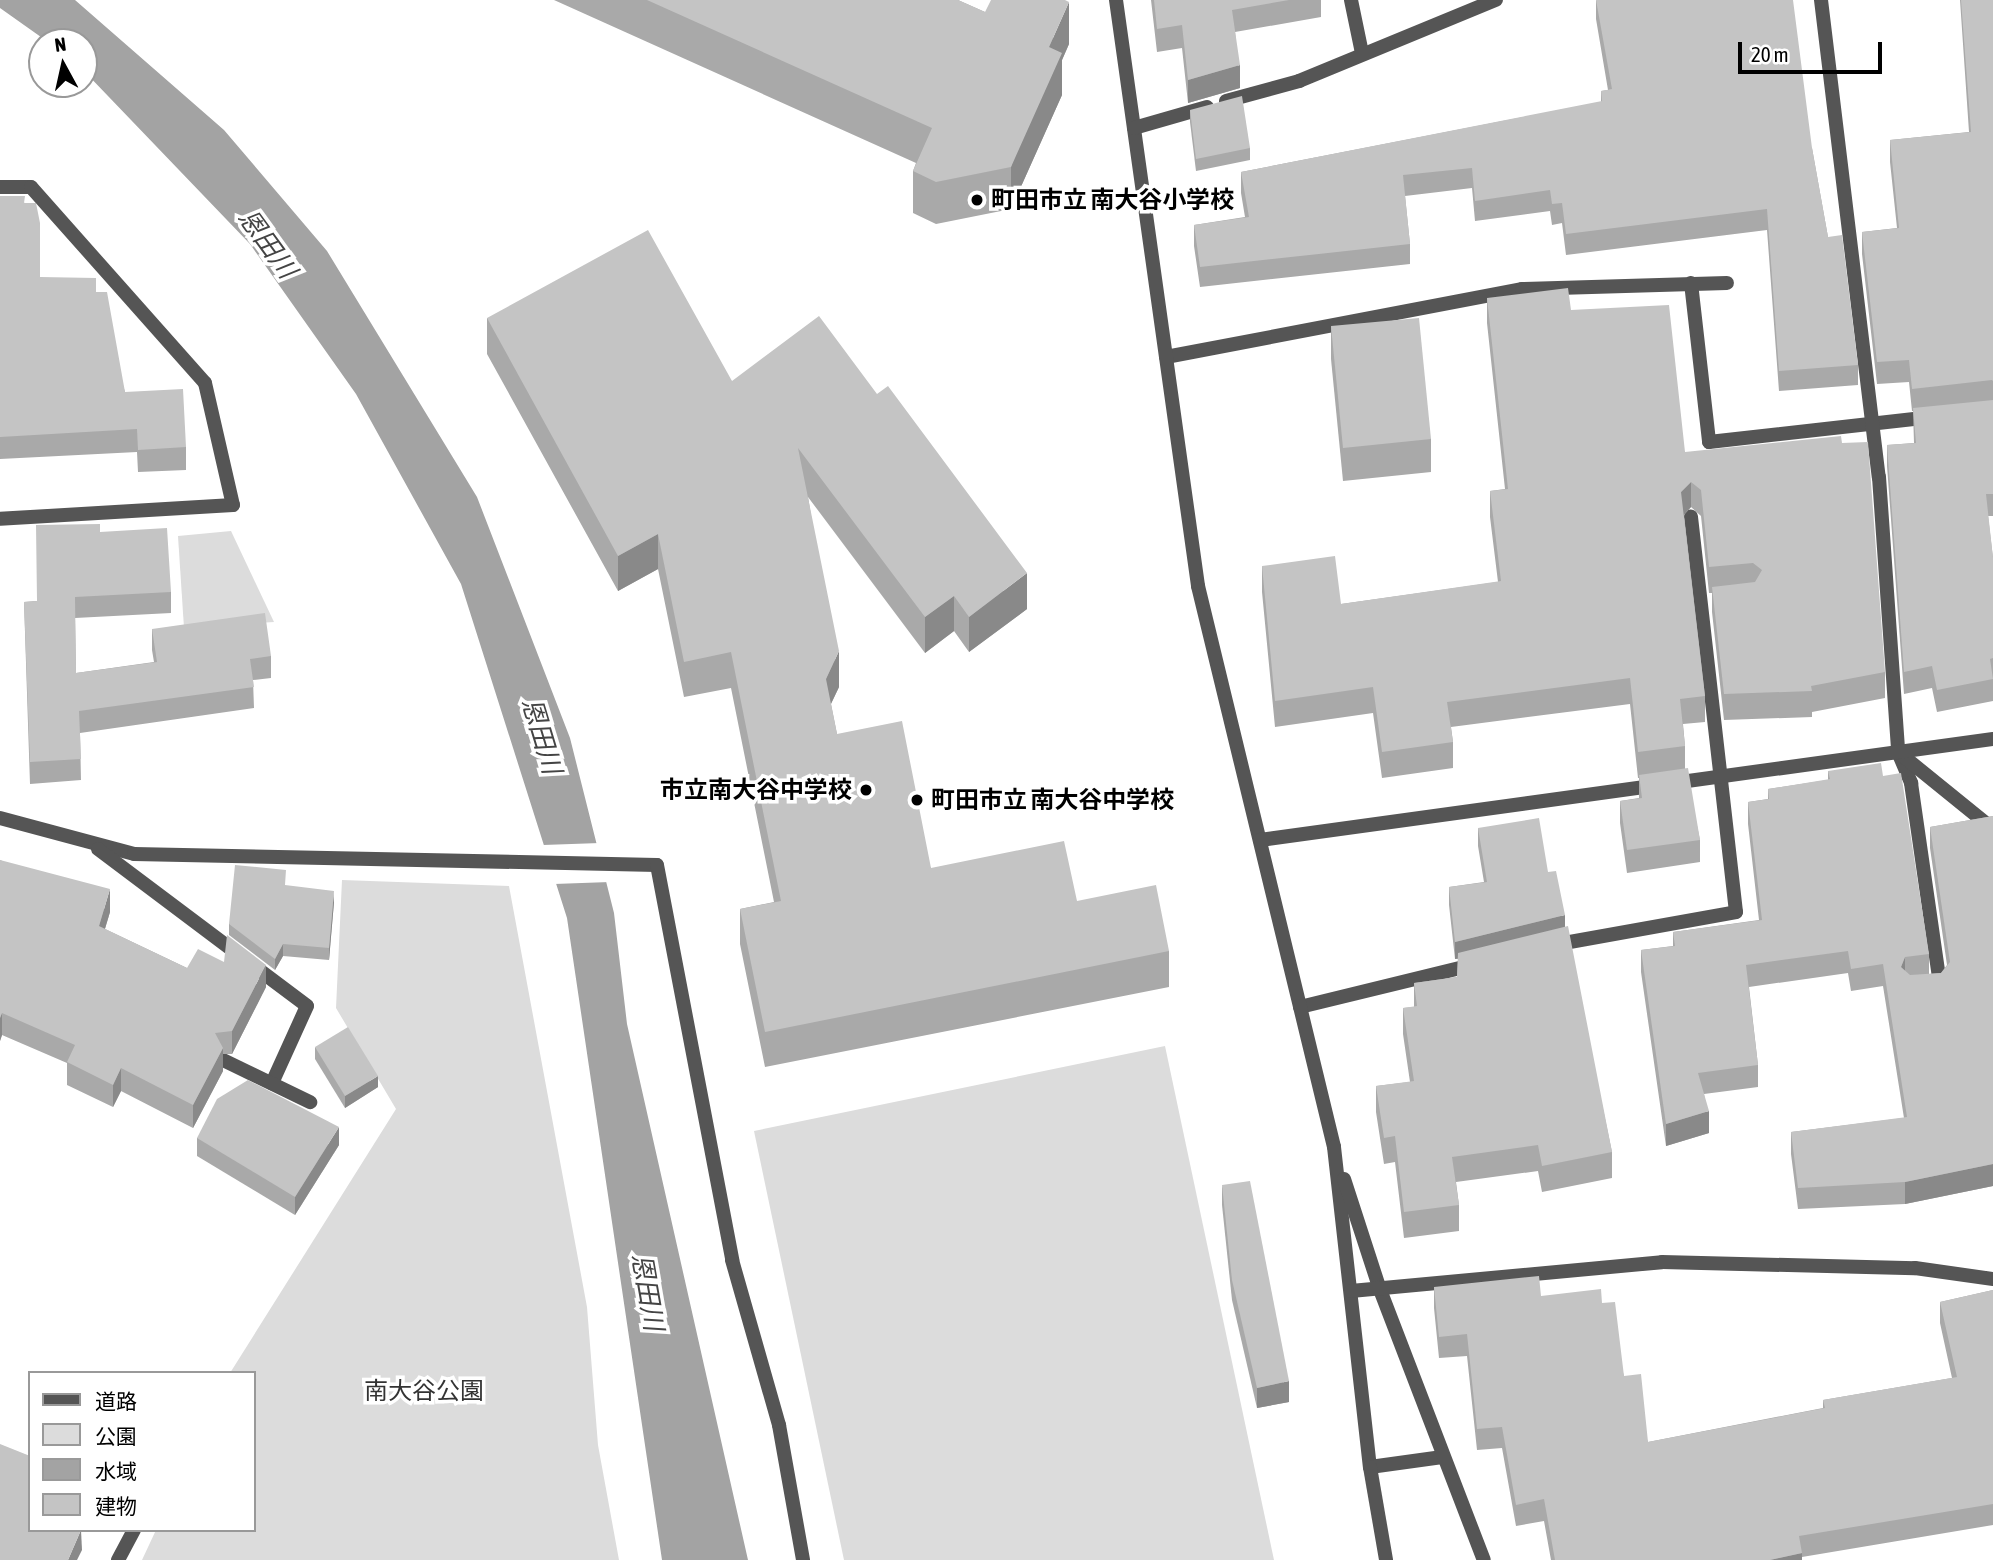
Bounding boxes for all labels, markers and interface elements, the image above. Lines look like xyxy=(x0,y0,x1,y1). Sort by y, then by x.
north arrow xyxy=(28,28,98,98)
scale bar xyxy=(1741,28,1884,72)
text: N xyxy=(53,33,67,56)
text: 20 m xyxy=(1751,42,1789,66)
place label: 町田市立 南大谷小学校 xyxy=(991,186,1234,214)
marker: 町田市立 南大谷小学校 xyxy=(969,192,985,208)
water label: 恩田川 xyxy=(231,203,303,285)
water label: 恩田川 xyxy=(515,694,567,778)
place label: 市立南大谷中学校 xyxy=(660,776,852,804)
marker: 市立南大谷中学校 xyxy=(858,782,874,798)
place label: 町田市立 南大谷中学校 xyxy=(931,786,1174,814)
marker: 町田市立 南大谷中学校 xyxy=(909,792,925,808)
water label: 恩田川 xyxy=(625,1251,669,1333)
legend xyxy=(28,1371,256,1532)
park label: 南大谷公園 xyxy=(364,1377,484,1405)
text: 道路 xyxy=(95,1389,137,1413)
text: 公園 xyxy=(95,1424,137,1448)
text: 水域 xyxy=(95,1459,137,1483)
text: 建物 xyxy=(95,1494,137,1518)

